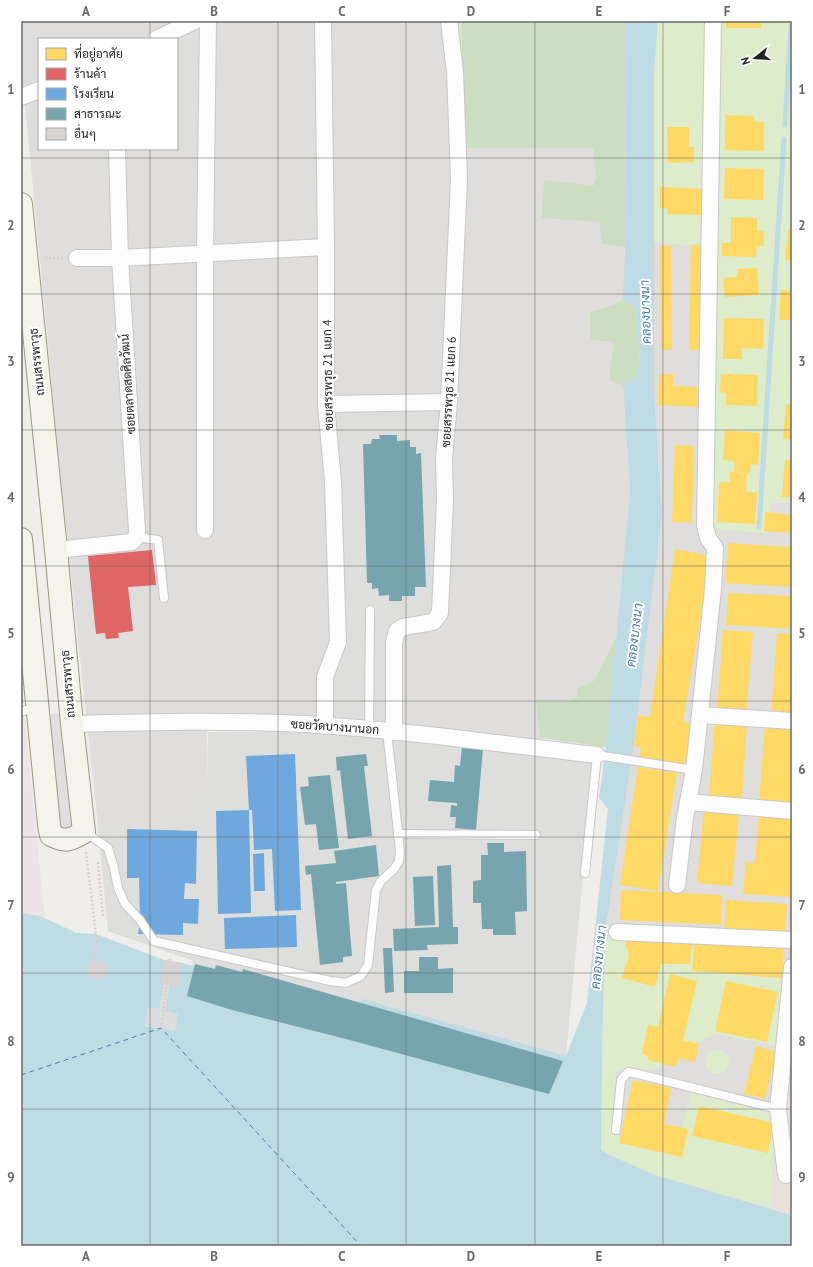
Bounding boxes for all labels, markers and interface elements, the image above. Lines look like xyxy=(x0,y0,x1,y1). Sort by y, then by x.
text: A xyxy=(82,3,90,20)
text: B xyxy=(210,3,218,20)
text: C xyxy=(338,3,346,20)
text: D xyxy=(467,3,475,20)
text: E xyxy=(596,3,603,20)
text: F xyxy=(724,3,731,20)
legend xyxy=(38,38,178,150)
north arrow xyxy=(735,38,775,78)
text: ที่อยู่อาศัย xyxy=(74,43,123,62)
text: N xyxy=(738,55,753,66)
text: ร้านค้า xyxy=(74,66,106,81)
text: 1 xyxy=(7,81,15,98)
text: 1 xyxy=(798,81,806,98)
text: โรงเรียน xyxy=(73,86,114,101)
text: สาธารณะ xyxy=(74,106,121,121)
text: อื่นๆ xyxy=(74,123,96,141)
text: 2 xyxy=(7,217,15,234)
text: 2 xyxy=(798,217,806,234)
water label: คลองบางนา xyxy=(636,280,655,344)
street label: ซอยสรรพวุธ 21 แยก 4 xyxy=(319,319,338,431)
street label: ถนนสรรพาวุธ xyxy=(25,327,50,397)
street label: ซอยตลาดสดศิลวัฒน์ xyxy=(116,333,138,435)
street label: ซอยสรรพวุธ 21 แยก 6 xyxy=(438,336,461,448)
text: 3 xyxy=(7,353,15,370)
text: 3 xyxy=(798,353,806,370)
text: 4 xyxy=(7,489,15,506)
text: 4 xyxy=(798,489,806,506)
water label: คลองบางนา xyxy=(622,602,647,668)
text: 5 xyxy=(7,625,15,642)
text: 5 xyxy=(798,625,806,642)
street label: ถนนสรรพาวุธ xyxy=(57,649,80,719)
street label: ซอยวัดบางนานอก xyxy=(290,716,380,737)
text: 6 xyxy=(7,761,15,778)
text: 6 xyxy=(798,761,806,778)
text: 7 xyxy=(7,897,15,914)
text: 7 xyxy=(798,897,806,914)
water label: คลองบางนา xyxy=(587,924,610,990)
text: 8 xyxy=(7,1033,15,1050)
text: 8 xyxy=(798,1033,806,1050)
text: 9 xyxy=(7,1169,15,1186)
text: 9 xyxy=(798,1169,806,1186)
text: A xyxy=(82,1248,90,1265)
text: B xyxy=(210,1248,218,1265)
text: C xyxy=(338,1248,346,1265)
text: D xyxy=(467,1248,475,1265)
text: E xyxy=(596,1248,603,1265)
text: F xyxy=(724,1248,731,1265)

